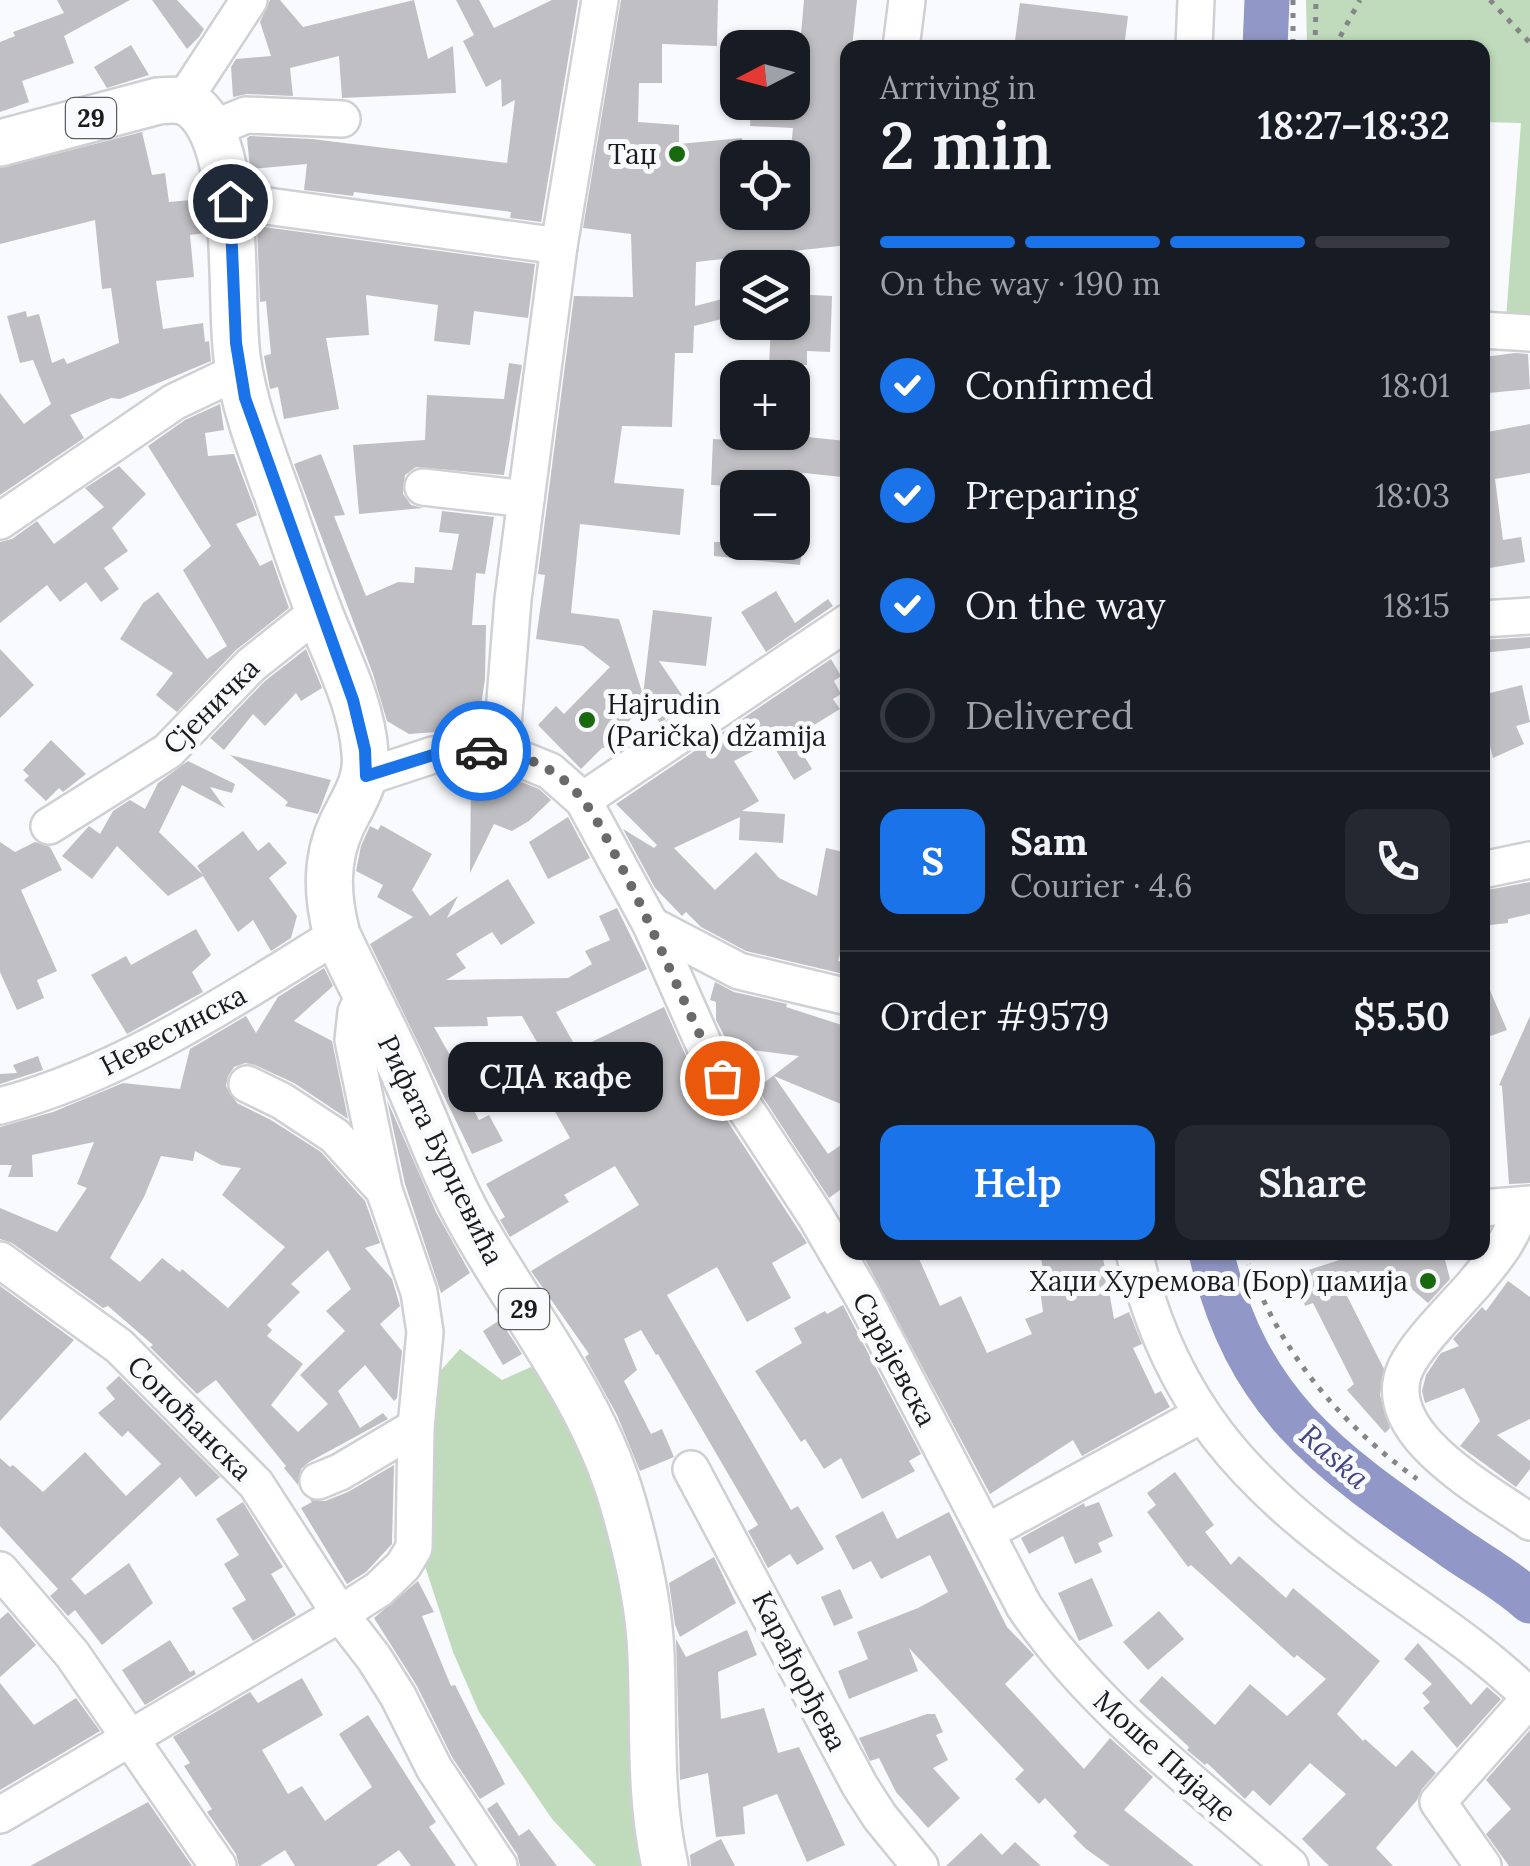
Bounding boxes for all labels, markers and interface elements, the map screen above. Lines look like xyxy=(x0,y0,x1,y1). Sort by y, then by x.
north arrow xyxy=(720,30,810,120)
map controls xyxy=(720,30,810,560)
text: Arriving in xyxy=(880,67,1036,108)
road number: 29 xyxy=(66,98,116,138)
text: 18:27–18:32 xyxy=(1258,101,1450,149)
text: 2 min xyxy=(880,104,1052,187)
place label: Таџ xyxy=(608,136,657,172)
button: locate xyxy=(720,140,810,230)
marker: Таџ xyxy=(666,143,688,165)
pin xyxy=(188,159,273,244)
icon: home xyxy=(203,174,258,229)
button: layers xyxy=(720,250,810,340)
text: On the way · 190 m xyxy=(880,263,1161,304)
icon: check xyxy=(880,358,935,413)
button: + xyxy=(720,360,810,450)
text: Confirmed xyxy=(965,361,1154,409)
text: 18:01 xyxy=(1381,365,1450,406)
icon: check xyxy=(880,468,935,523)
button: − xyxy=(720,470,810,560)
text: Preparing xyxy=(965,471,1138,519)
text: 18:03 xyxy=(1375,475,1450,516)
icon: check xyxy=(880,578,935,633)
text: On the way xyxy=(965,581,1166,629)
text: 18:15 xyxy=(1383,585,1450,626)
street label: Сјеничка xyxy=(155,650,267,762)
place label: Hajrudin (Parička) džamija xyxy=(607,686,827,754)
text: Delivered xyxy=(965,691,1134,739)
courier xyxy=(431,701,531,801)
marker: Hajrudin (Parička) džamija xyxy=(576,709,598,731)
icon: car xyxy=(454,724,509,779)
button: phone xyxy=(1345,809,1450,914)
text: Sam xyxy=(1010,817,1088,865)
text: S xyxy=(921,837,944,885)
text: Courier · 4.6 xyxy=(1010,865,1192,906)
street label: Невесинска xyxy=(94,976,252,1084)
text: Order #9579 xyxy=(880,992,1110,1040)
text: $5.50 xyxy=(1354,992,1450,1040)
street label: Рифата Бурџевића xyxy=(370,1029,512,1271)
pin xyxy=(680,1036,765,1121)
callout: СДА кафе xyxy=(447,1043,662,1113)
icon: bag xyxy=(695,1051,750,1106)
text: СДА кафе xyxy=(479,1056,632,1097)
button: Help xyxy=(880,1125,1155,1240)
button: Share xyxy=(1175,1125,1450,1240)
place label: Хаџи Хуремова (Бор) џамија xyxy=(1030,1263,1408,1299)
marker: Хаџи Хуремова (Бор) џамија xyxy=(1417,1270,1439,1292)
street label: Сарајевска xyxy=(845,1286,945,1432)
road number: 29 xyxy=(499,1289,549,1329)
street label: Сопоћанска xyxy=(120,1348,260,1488)
water label: Raska xyxy=(1292,1416,1378,1497)
street label: Карађорђева xyxy=(744,1585,856,1757)
street label: Моше Пијаде xyxy=(1086,1682,1244,1830)

